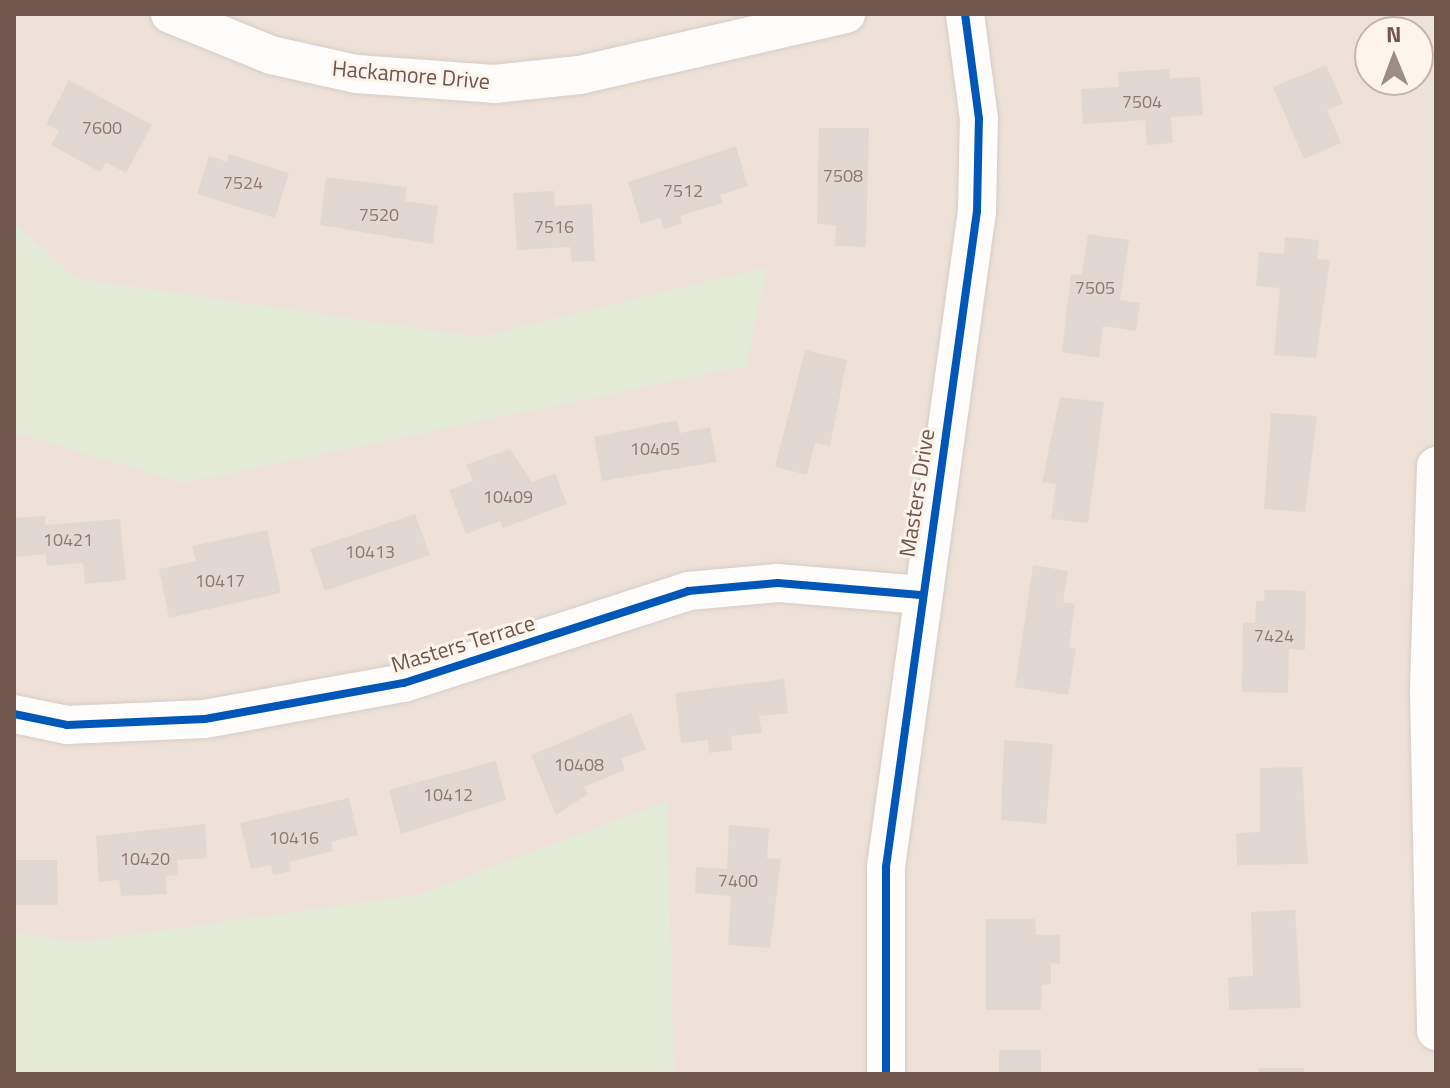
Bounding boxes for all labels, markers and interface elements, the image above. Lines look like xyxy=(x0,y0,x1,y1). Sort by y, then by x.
north arrow xyxy=(1354,16,1434,96)
text: N xyxy=(1386,17,1402,51)
street label: Hackamore Drive xyxy=(331,55,491,95)
house number: 7504 xyxy=(1122,91,1162,113)
house number: 7600 xyxy=(82,117,122,139)
house number: 7508 xyxy=(823,165,863,187)
house number: 7524 xyxy=(223,172,263,194)
house number: 7512 xyxy=(663,180,703,202)
house number: 7520 xyxy=(359,204,399,226)
house number: 7516 xyxy=(534,216,574,238)
house number: 7505 xyxy=(1075,277,1115,299)
street label: Masters Drive xyxy=(894,427,940,559)
house number: 10405 xyxy=(630,438,680,460)
house number: 10409 xyxy=(483,486,533,508)
house number: 10421 xyxy=(43,529,93,551)
house number: 10413 xyxy=(345,541,395,563)
house number: 10417 xyxy=(195,570,245,592)
street label: Masters Terrace xyxy=(388,610,538,678)
house number: 7424 xyxy=(1254,625,1294,647)
house number: 10408 xyxy=(554,754,604,776)
house number: 10412 xyxy=(423,784,473,806)
house number: 10416 xyxy=(269,827,319,849)
house number: 10420 xyxy=(120,848,170,870)
house number: 7400 xyxy=(718,870,758,892)

